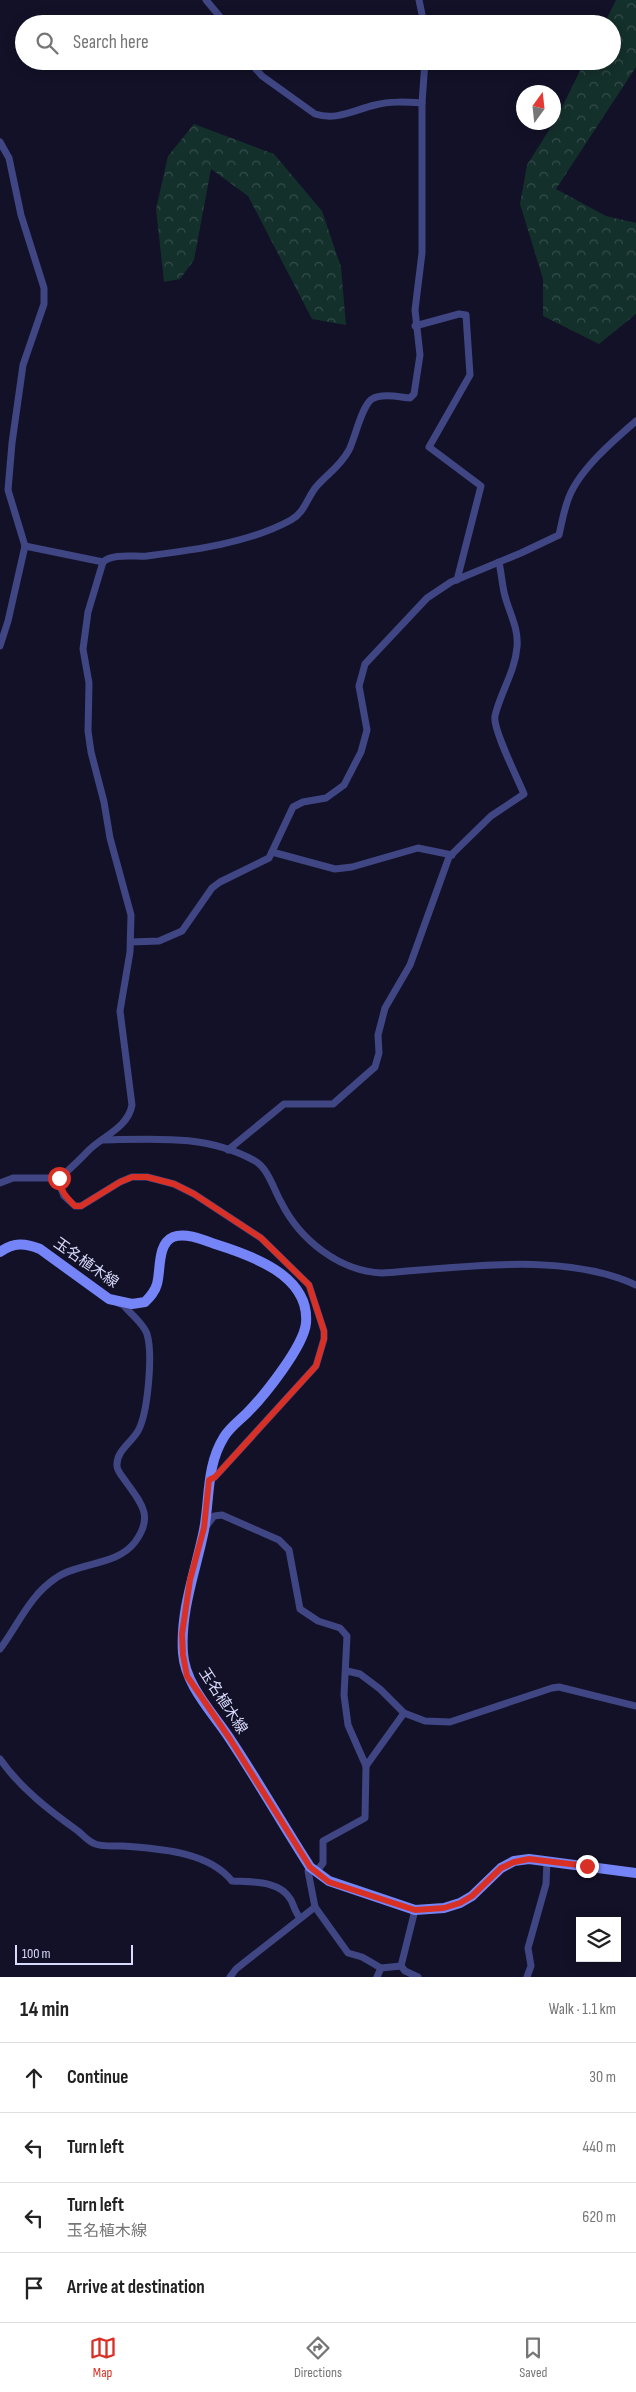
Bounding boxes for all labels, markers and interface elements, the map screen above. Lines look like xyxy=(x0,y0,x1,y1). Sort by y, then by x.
search box xyxy=(15,15,621,70)
icon: search xyxy=(33,29,61,57)
text: Search here xyxy=(73,31,149,54)
north arrow xyxy=(516,85,561,130)
route start xyxy=(48,1167,71,1190)
street label: 玉名植木線 xyxy=(50,1234,122,1292)
street label: 玉名植木線 xyxy=(195,1664,251,1738)
route end xyxy=(576,1855,599,1878)
map controls xyxy=(576,1917,621,1962)
button: layers xyxy=(576,1917,621,1962)
scale bar xyxy=(15,1942,132,1965)
text: 100 m xyxy=(22,1945,51,1962)
text: 14 min xyxy=(20,1997,69,2022)
text: Walk · 1.1 km xyxy=(549,2000,616,2019)
icon: ahead xyxy=(20,2064,48,2092)
text: Continue xyxy=(67,2066,128,2089)
text: 30 m xyxy=(589,2068,616,2087)
icon: left xyxy=(20,2134,48,2162)
text: Turn left xyxy=(67,2136,124,2159)
text: 440 m xyxy=(583,2138,616,2157)
text: Turn left xyxy=(67,2194,124,2217)
icon: left xyxy=(20,2204,48,2232)
text: 620 m xyxy=(582,2208,616,2227)
text: 玉名植木線 xyxy=(67,2222,147,2241)
icon: arrive xyxy=(20,2274,48,2302)
text: Arrive at destination xyxy=(67,2276,205,2299)
tab: Map xyxy=(89,2334,117,2381)
tab: Directions xyxy=(294,2334,342,2381)
tab: Saved xyxy=(519,2334,547,2381)

